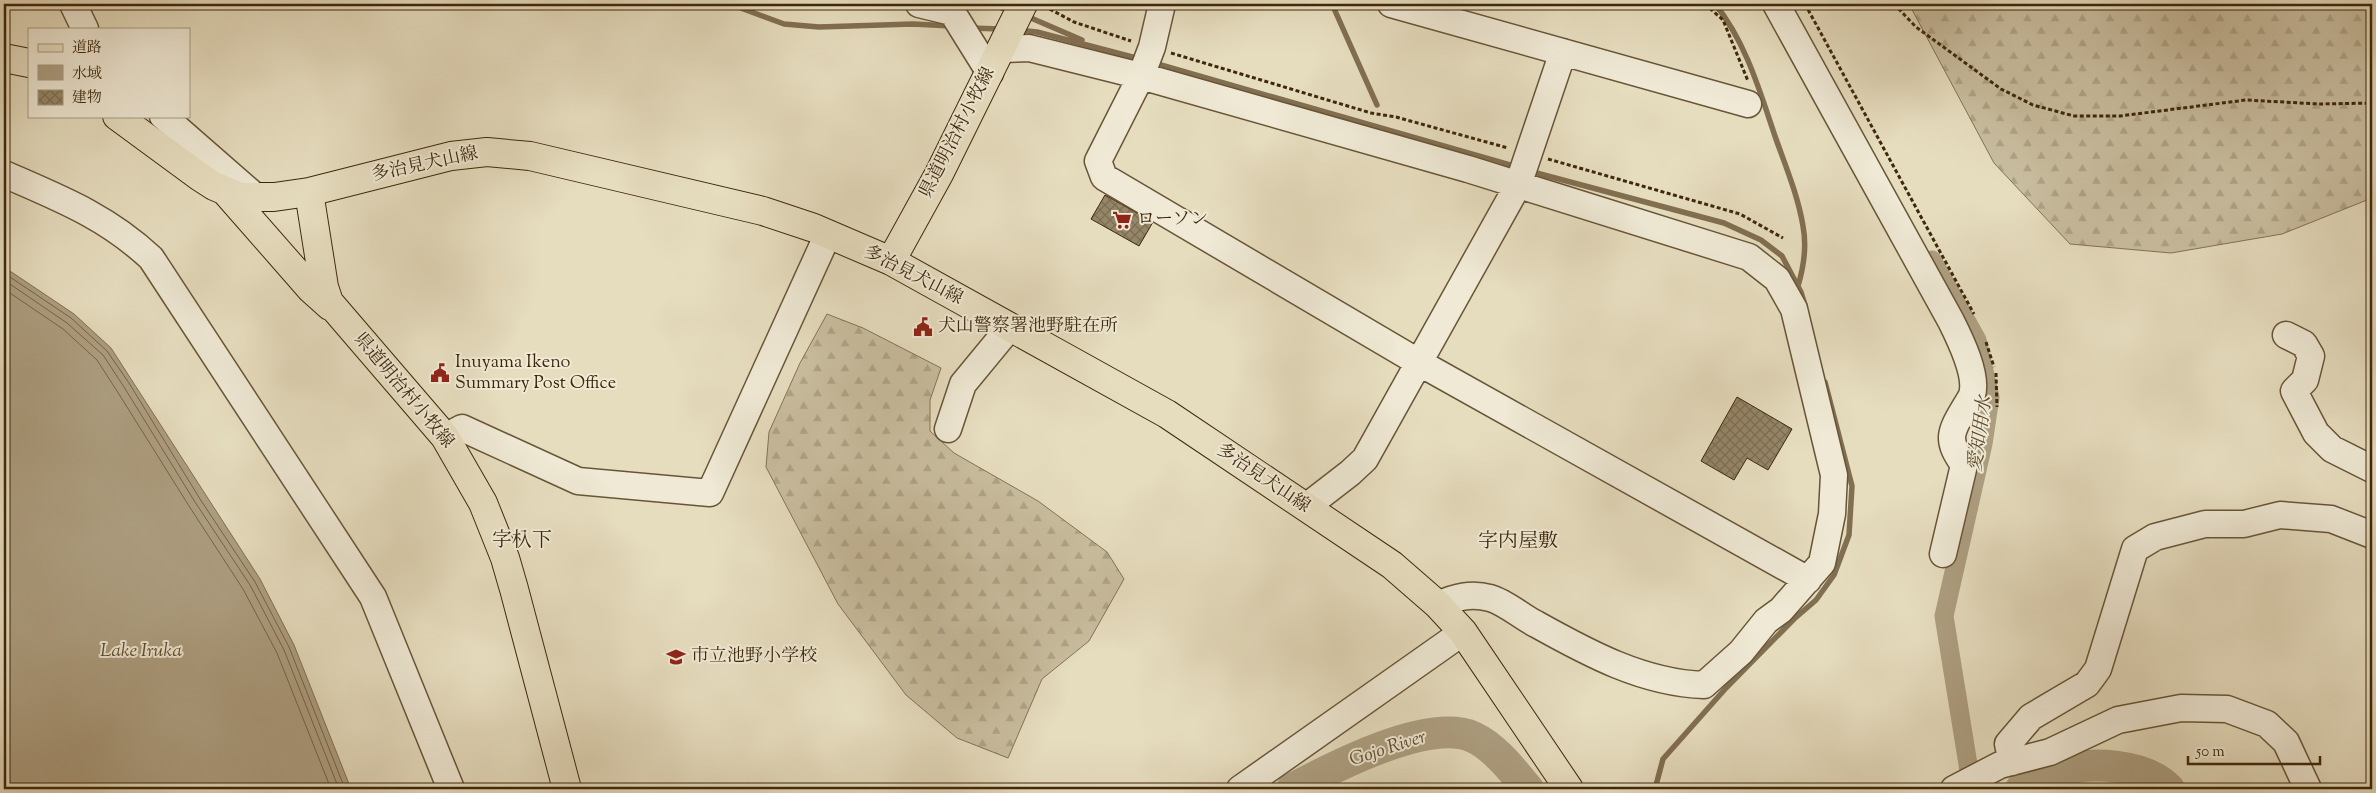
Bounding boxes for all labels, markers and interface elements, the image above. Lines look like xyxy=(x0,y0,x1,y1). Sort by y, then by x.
legend xyxy=(28,28,190,118)
text: 道路 xyxy=(72,38,102,59)
street label: 県道明治村小牧線 xyxy=(914,63,1002,203)
text: 水域 xyxy=(72,64,102,85)
text: 建物 xyxy=(72,88,102,109)
street label: 多治見犬山線 xyxy=(369,141,481,189)
place label: ローソン xyxy=(1137,207,1208,233)
supermarket icon: ローソン xyxy=(1111,209,1133,231)
street label: 多治見犬山線 xyxy=(859,240,967,312)
place label: 犬山警察署池野駐在所 xyxy=(938,314,1118,340)
public building icon: 犬山警察署池野駐在所 xyxy=(912,316,934,338)
street label: 県道明治村小牧線 xyxy=(347,327,459,455)
place label: Inuyama Ikeno Summary Post Office xyxy=(455,350,616,397)
public building icon: Inuyama Ikeno Summary Post Office xyxy=(429,362,451,384)
water label: 愛知用水 xyxy=(1962,393,2000,474)
street label: 多治見犬山線 xyxy=(1211,438,1315,520)
district label: 字杁下 xyxy=(492,527,552,556)
district label: 字内屋敷 xyxy=(1478,528,1558,557)
water label: Lake Iruka xyxy=(100,638,182,665)
place label: 市立池野小学校 xyxy=(691,644,817,670)
school or university icon: 市立池野小学校 xyxy=(665,646,687,668)
water label: Gojo River xyxy=(1346,724,1430,774)
scale bar xyxy=(2188,733,2321,765)
text: 50 m xyxy=(2195,742,2225,763)

